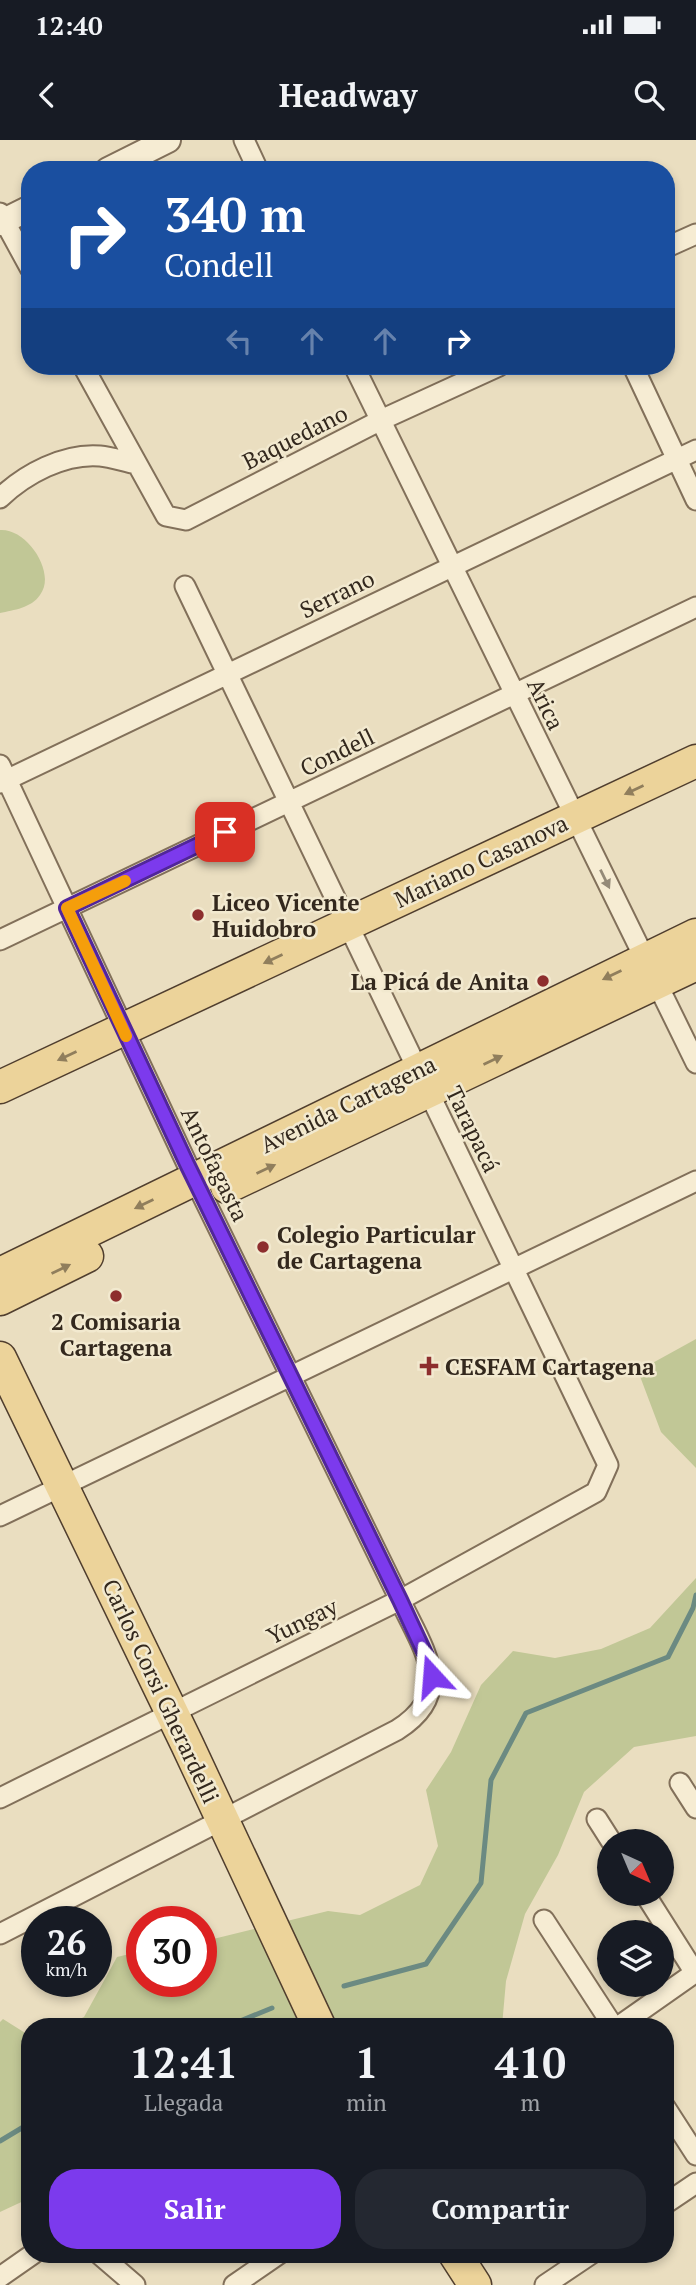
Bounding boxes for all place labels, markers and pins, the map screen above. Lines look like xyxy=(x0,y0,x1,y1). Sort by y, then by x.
pin xyxy=(195,802,255,862)
place label: Liceo Vicente Huidobro xyxy=(212,887,360,944)
marker: Liceo Vicente Huidobro xyxy=(190,907,206,923)
place label: La Picá de Anita xyxy=(351,966,529,997)
marker: La Picá de Anita xyxy=(535,973,551,989)
place label: Colegio Particular de Cartagena xyxy=(277,1219,476,1276)
marker: Colegio Particular de Cartagena xyxy=(255,1239,271,1255)
marker: 2 Comisaria Cartagena xyxy=(108,1288,124,1304)
place label: 2 Comisaria Cartagena xyxy=(51,1306,181,1363)
place label: CESFAM Cartagena xyxy=(445,1351,655,1382)
marker: CESFAM Cartagena xyxy=(419,1356,439,1376)

